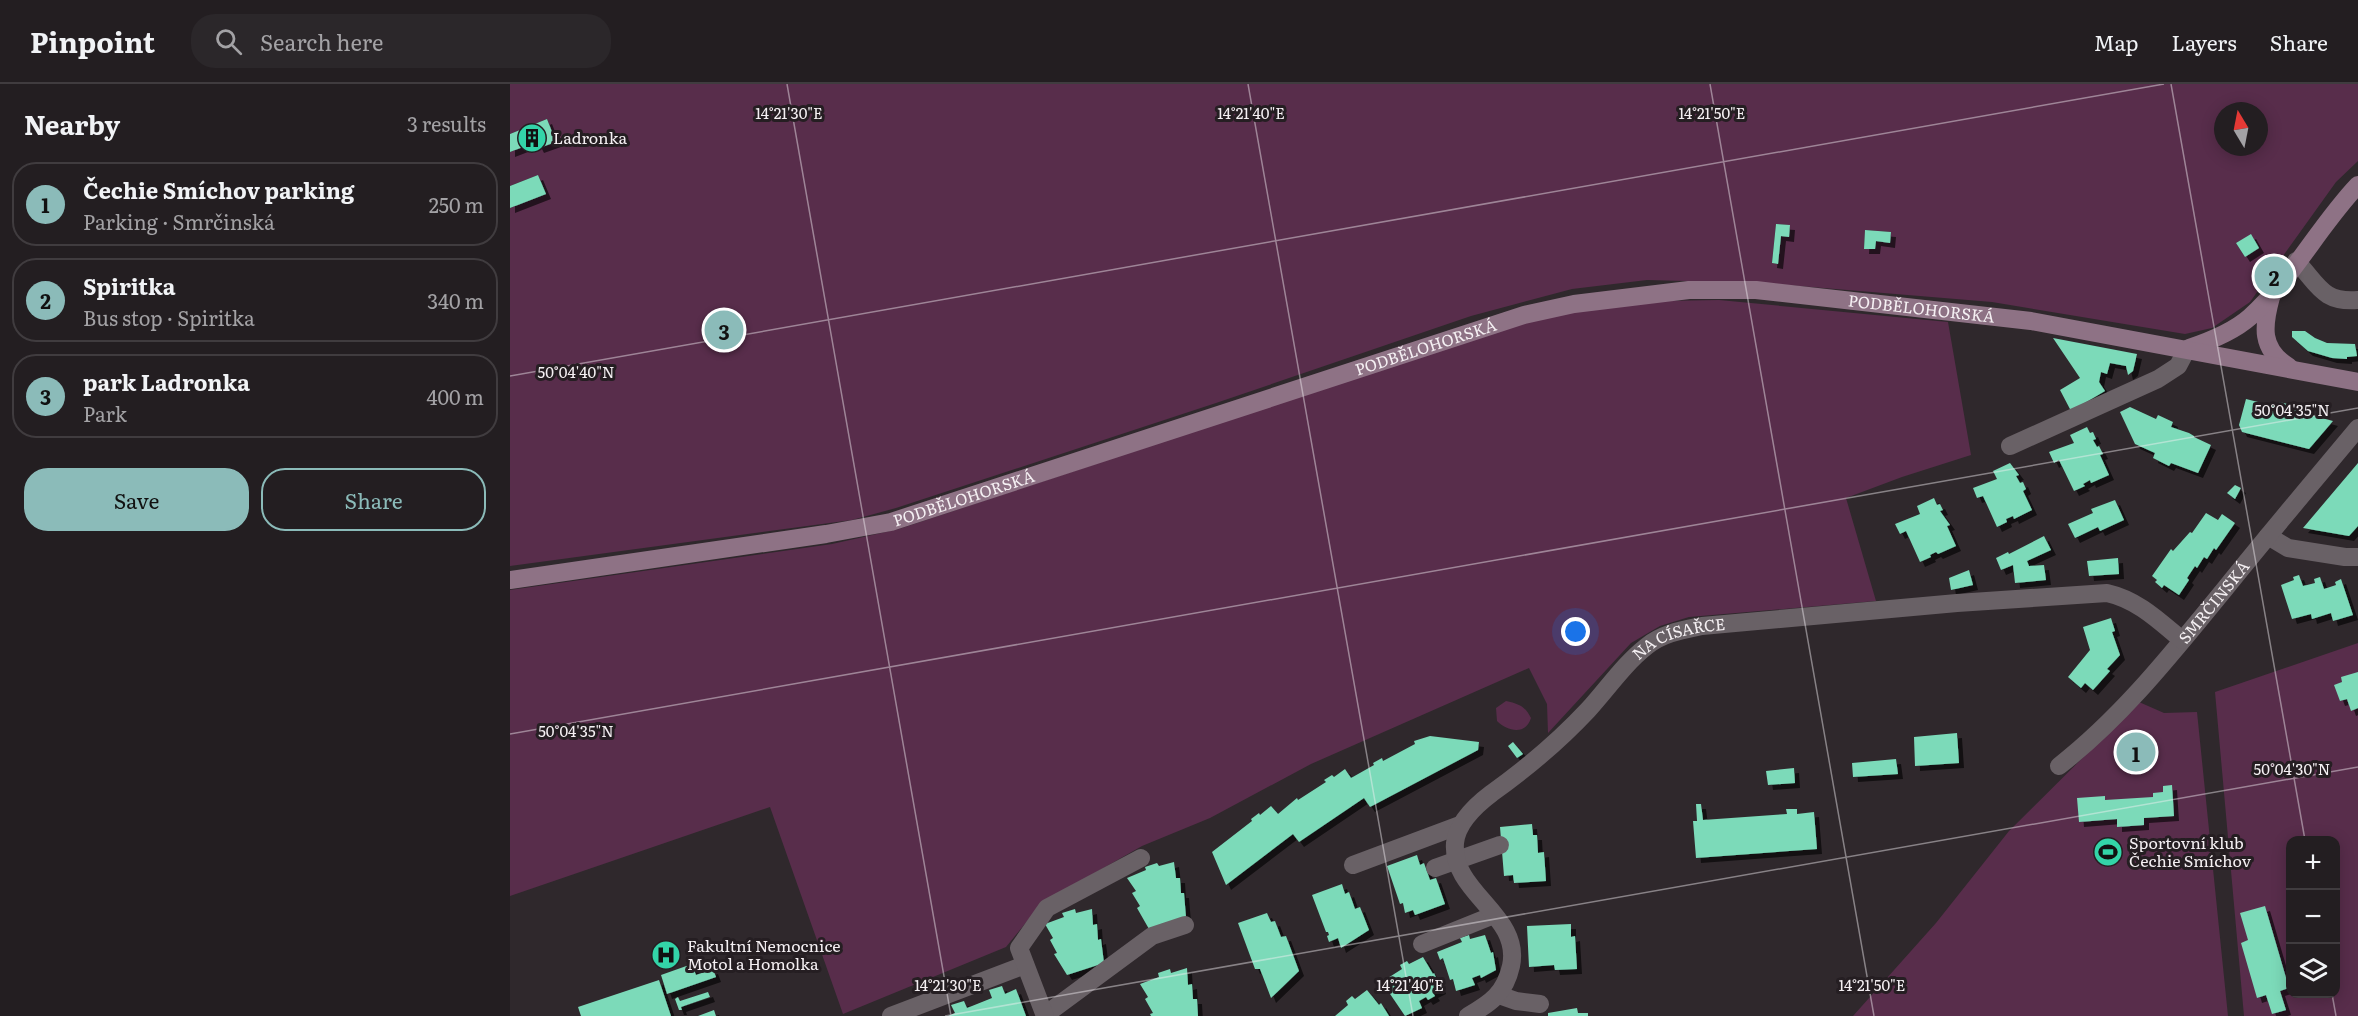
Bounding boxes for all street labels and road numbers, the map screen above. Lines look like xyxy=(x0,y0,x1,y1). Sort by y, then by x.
street label: PODBĚLOHORSKÁ xyxy=(1847,287,1996,328)
street label: PODBĚLOHORSKÁ xyxy=(1352,312,1499,381)
street label: PODBĚLOHORSKÁ xyxy=(890,463,1037,532)
street label: SMRČINSKÁ xyxy=(2172,555,2255,648)
street label: NA CÍSAŘCE xyxy=(1626,611,1726,665)

